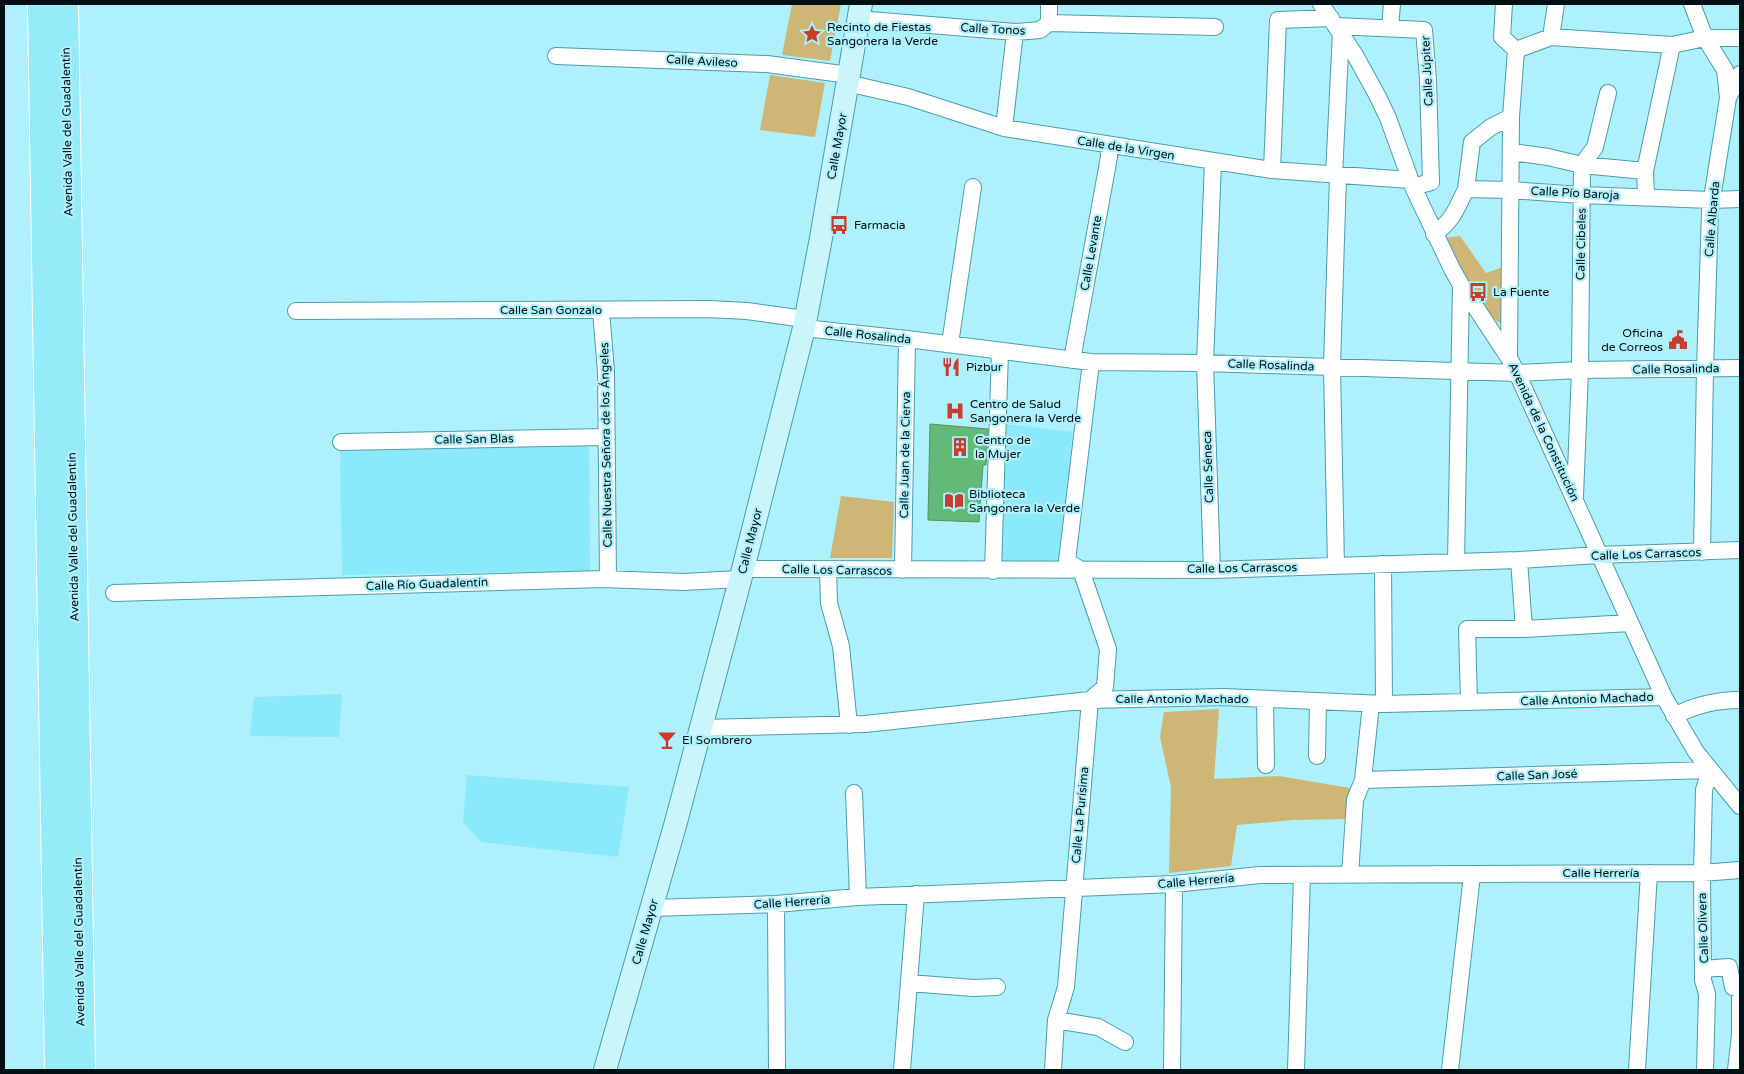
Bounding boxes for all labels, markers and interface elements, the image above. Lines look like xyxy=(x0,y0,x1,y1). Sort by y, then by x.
place label: Recinto de Fiestas Sangonera la Verde xyxy=(827,20,938,48)
street label: Calle Tonos xyxy=(960,20,1026,38)
place icon: Recinto de Fiestas Sangonera la Verde xyxy=(801,23,823,45)
street label: Calle Júpiter xyxy=(1418,35,1436,106)
street label: Avenida Valle del Guadalentín xyxy=(59,47,75,217)
street label: Calle Avileso xyxy=(666,52,738,70)
street label: Calle Mayor xyxy=(824,111,850,180)
street label: Calle de la Virgen xyxy=(1076,133,1176,163)
street label: Calle Albarda xyxy=(1702,181,1722,257)
street label: Calle Pío Baroja xyxy=(1530,184,1620,202)
street label: Calle Cibeles xyxy=(1573,208,1589,280)
bus stop icon: Farmacia xyxy=(828,214,850,236)
street label: Calle Levante xyxy=(1077,214,1105,292)
place label: Farmacia xyxy=(854,218,906,232)
bus stop icon: La Fuente xyxy=(1467,281,1489,303)
place label: La Fuente xyxy=(1493,285,1549,299)
street label: Calle San Gonzalo xyxy=(500,303,602,317)
street label: Calle Rosalinda xyxy=(824,323,912,347)
place label: Oficina de Correos xyxy=(1601,326,1663,354)
public building icon: Oficina de Correos xyxy=(1667,329,1689,351)
street label: Calle Nuestra Señora de los Ángeles xyxy=(597,342,615,548)
restaurant icon: Pizbur xyxy=(940,356,962,378)
street label: Calle Rosalinda xyxy=(1227,356,1315,374)
place label: Pizbur xyxy=(966,360,1003,374)
street label: Avenida de la Constitución xyxy=(1506,360,1582,504)
street label: Calle Rosalinda xyxy=(1632,361,1720,377)
street label: Calle Juan de la Cierva xyxy=(897,391,913,519)
place label: Centro de Salud Sangonera la Verde xyxy=(970,397,1081,425)
hospital icon: Centro de Salud Sangonera la Verde xyxy=(944,400,966,422)
street label: Calle San Blas xyxy=(434,431,514,447)
street label: Calle Séneca xyxy=(1200,431,1216,503)
place label: Centro de la Mujer xyxy=(975,433,1031,461)
building icon: Centro de la Mujer xyxy=(949,436,971,458)
street label: Avenida Valle del Guadalentín xyxy=(65,452,81,622)
place label: Biblioteca Sangonera la Verde xyxy=(969,487,1080,515)
library icon: Biblioteca Sangonera la Verde xyxy=(943,490,965,512)
street label: Calle Mayor xyxy=(735,506,765,575)
street label: Calle Los Carrascos xyxy=(1591,545,1702,563)
street label: Calle Los Carrascos xyxy=(1187,560,1297,576)
street label: Calle Los Carrascos xyxy=(782,562,892,578)
street label: Calle Río Guadalentín xyxy=(366,575,488,593)
street label: Calle Antonio Machado xyxy=(1520,690,1654,708)
street label: Calle Antonio Machado xyxy=(1115,692,1249,706)
bar icon: El Sombrero xyxy=(656,729,678,751)
place label: El Sombrero xyxy=(682,733,752,747)
street label: Calle La Purísima xyxy=(1069,766,1091,864)
street label: Calle San José xyxy=(1496,767,1578,783)
street label: Avenida Valle del Guadalentín xyxy=(71,857,87,1027)
street label: Calle Herrería xyxy=(1563,866,1639,880)
street label: Calle Herrería xyxy=(1157,871,1235,891)
street label: Calle Herrería xyxy=(753,892,831,912)
street label: Calle Olivera xyxy=(1695,892,1711,964)
street label: Calle Mayor xyxy=(629,897,661,966)

